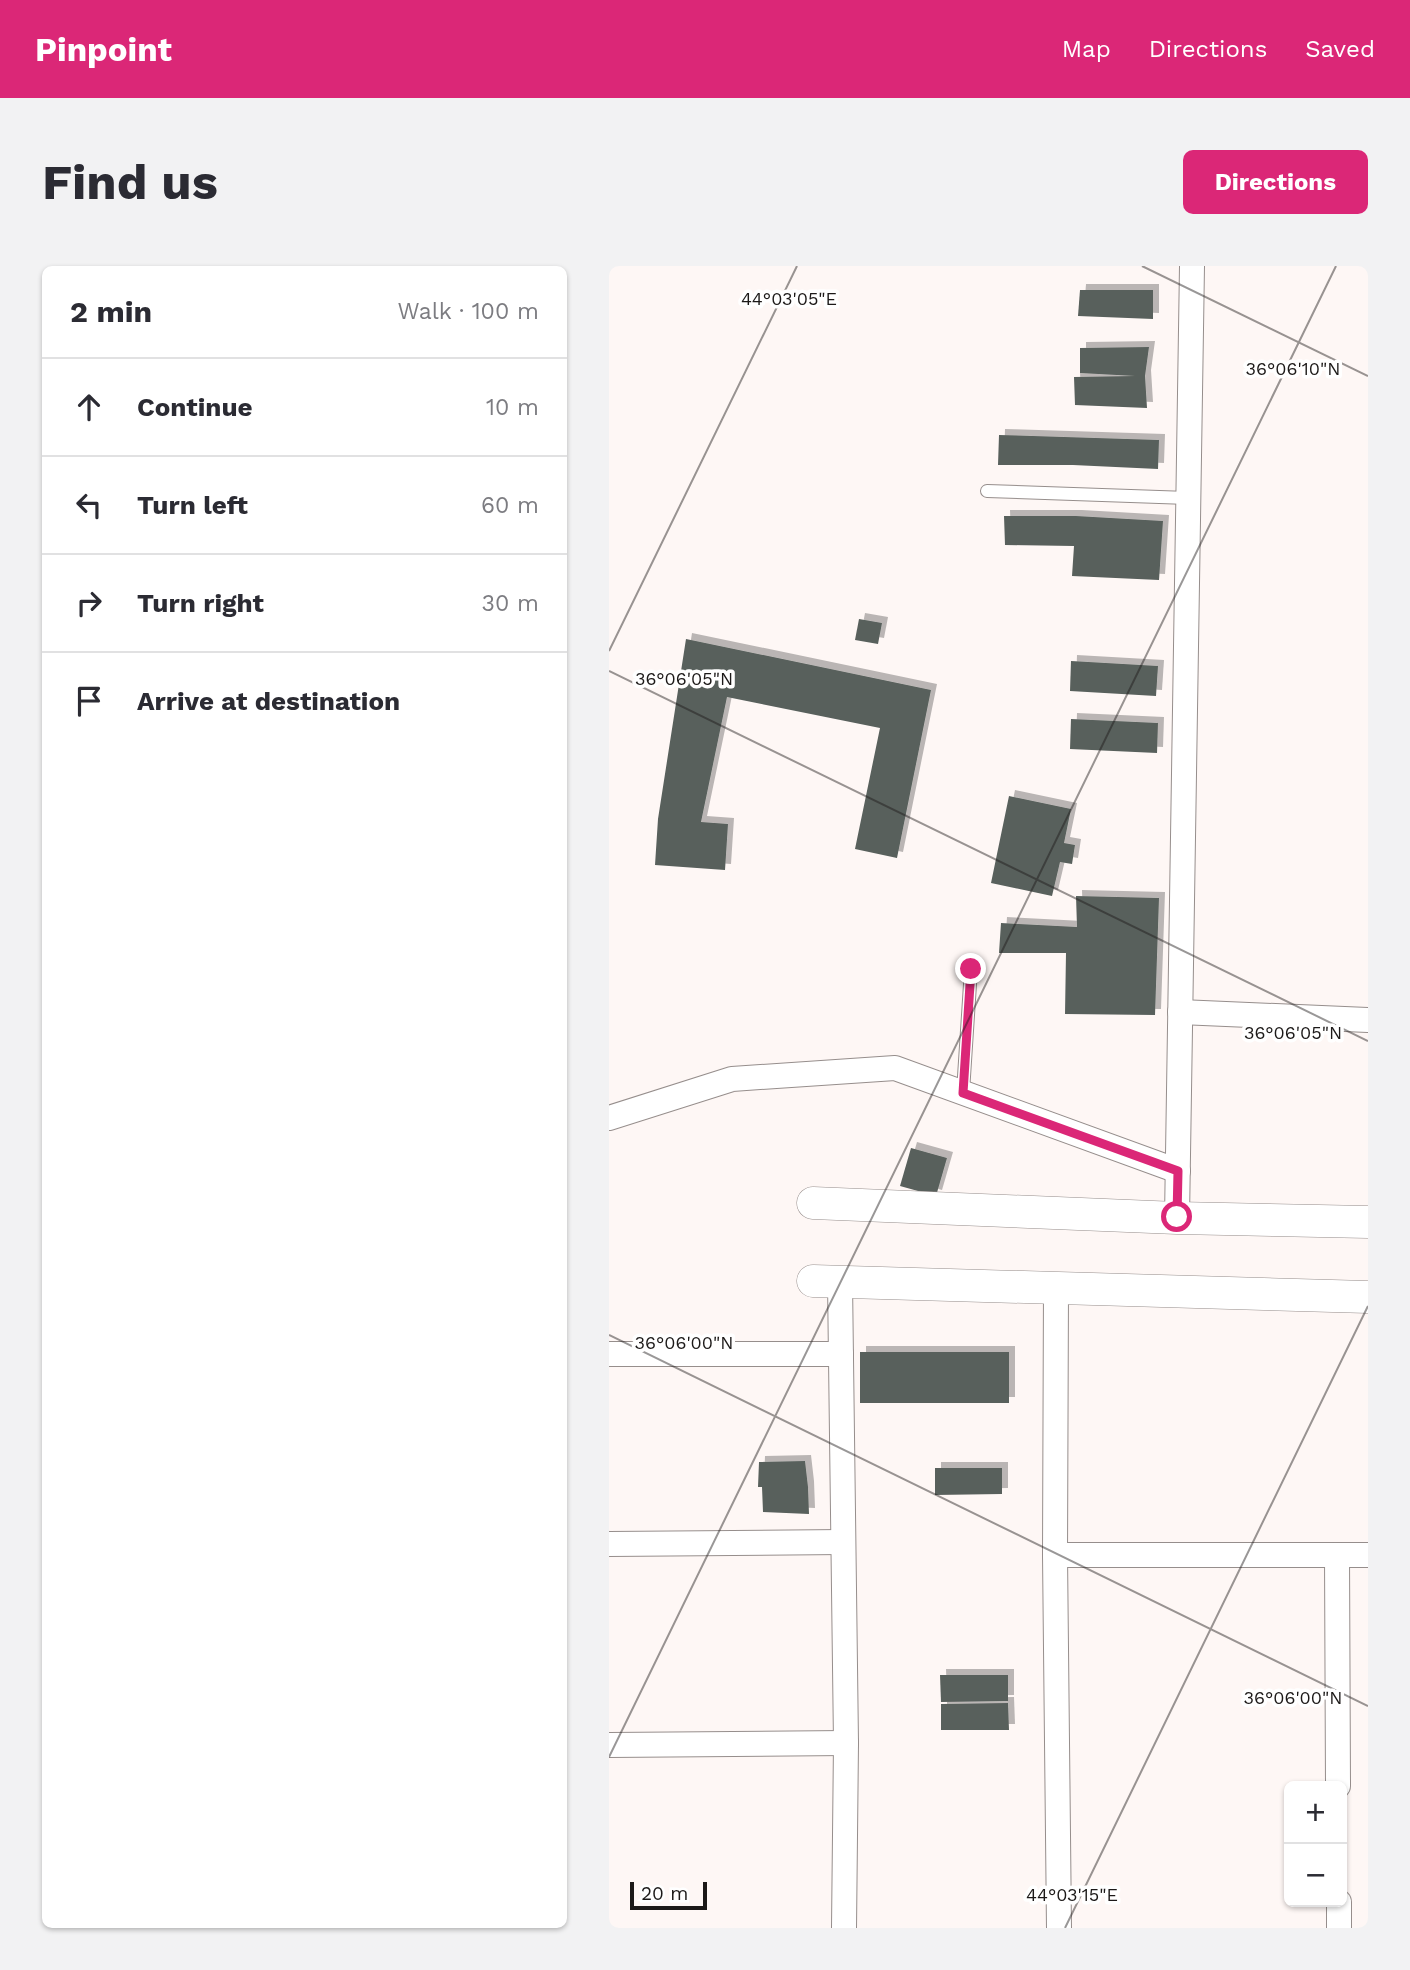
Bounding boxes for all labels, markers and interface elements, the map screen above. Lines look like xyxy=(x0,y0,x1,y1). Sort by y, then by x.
text: Pinpoint xyxy=(35,30,172,69)
text: Map xyxy=(1062,35,1111,63)
text: Directions xyxy=(1149,35,1267,63)
text: Saved xyxy=(1305,35,1375,63)
button: Directions xyxy=(1183,150,1368,214)
text: Find us xyxy=(42,153,218,211)
text: 44°03'05"E xyxy=(741,288,837,309)
text: 2 min xyxy=(70,294,152,329)
text: Walk · 100 m xyxy=(397,298,539,325)
text: 36°06'10"N xyxy=(1246,358,1340,379)
icon: ahead xyxy=(70,388,108,426)
text: Continue xyxy=(137,392,253,422)
text: 10 m xyxy=(486,394,539,421)
icon: left xyxy=(70,486,108,524)
text: Turn left xyxy=(137,490,248,520)
text: 60 m xyxy=(481,492,539,519)
icon: right xyxy=(70,584,108,622)
text: Turn right xyxy=(137,588,264,618)
text: 30 m xyxy=(482,590,539,617)
text: 36°06'05"N xyxy=(635,668,733,689)
icon: arrive xyxy=(70,682,108,720)
text: Arrive at destination xyxy=(137,686,400,716)
route end xyxy=(955,953,986,984)
text: 36°06'05"N xyxy=(1244,1022,1342,1043)
route start xyxy=(1161,1201,1192,1232)
text: 36°06'00"N xyxy=(635,1332,733,1353)
text: 36°06'00"N xyxy=(1244,1687,1342,1708)
map controls xyxy=(1284,1781,1347,1907)
button: + xyxy=(1284,1781,1347,1844)
button: − xyxy=(1284,1844,1347,1907)
scale bar xyxy=(630,1879,707,1911)
text: 20 m xyxy=(641,1882,688,1905)
text: 44°03'15"E xyxy=(1026,1884,1118,1905)

